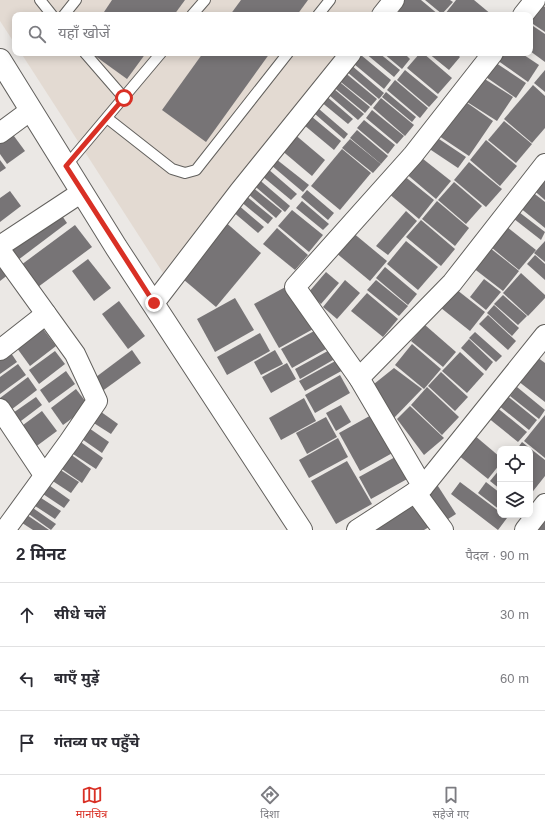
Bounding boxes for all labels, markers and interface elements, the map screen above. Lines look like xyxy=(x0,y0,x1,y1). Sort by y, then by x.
search box xyxy=(12,12,533,56)
icon: search xyxy=(26,23,48,45)
text: यहाँ खोजें xyxy=(58,24,110,41)
route start xyxy=(115,89,133,107)
route end xyxy=(145,294,163,312)
map controls xyxy=(497,446,533,518)
button: locate xyxy=(497,446,533,482)
button: layers xyxy=(497,482,533,518)
text: 2 मिनट xyxy=(16,545,66,564)
text: पैदल · 90 m xyxy=(465,548,529,563)
icon: ahead xyxy=(16,604,38,626)
text: सीधे चलें xyxy=(54,605,105,622)
text: 30 m xyxy=(500,607,529,622)
icon: left xyxy=(16,668,38,690)
text: बाएँ मुड़ें xyxy=(54,669,99,686)
text: 60 m xyxy=(500,671,529,686)
icon: arrive xyxy=(16,732,38,754)
text: गंतव्य पर पहुँचे xyxy=(54,733,139,750)
tab: मानचित्र xyxy=(76,784,107,822)
tab: दिशा xyxy=(259,784,281,822)
tab: सहेजे गए xyxy=(432,784,469,822)

